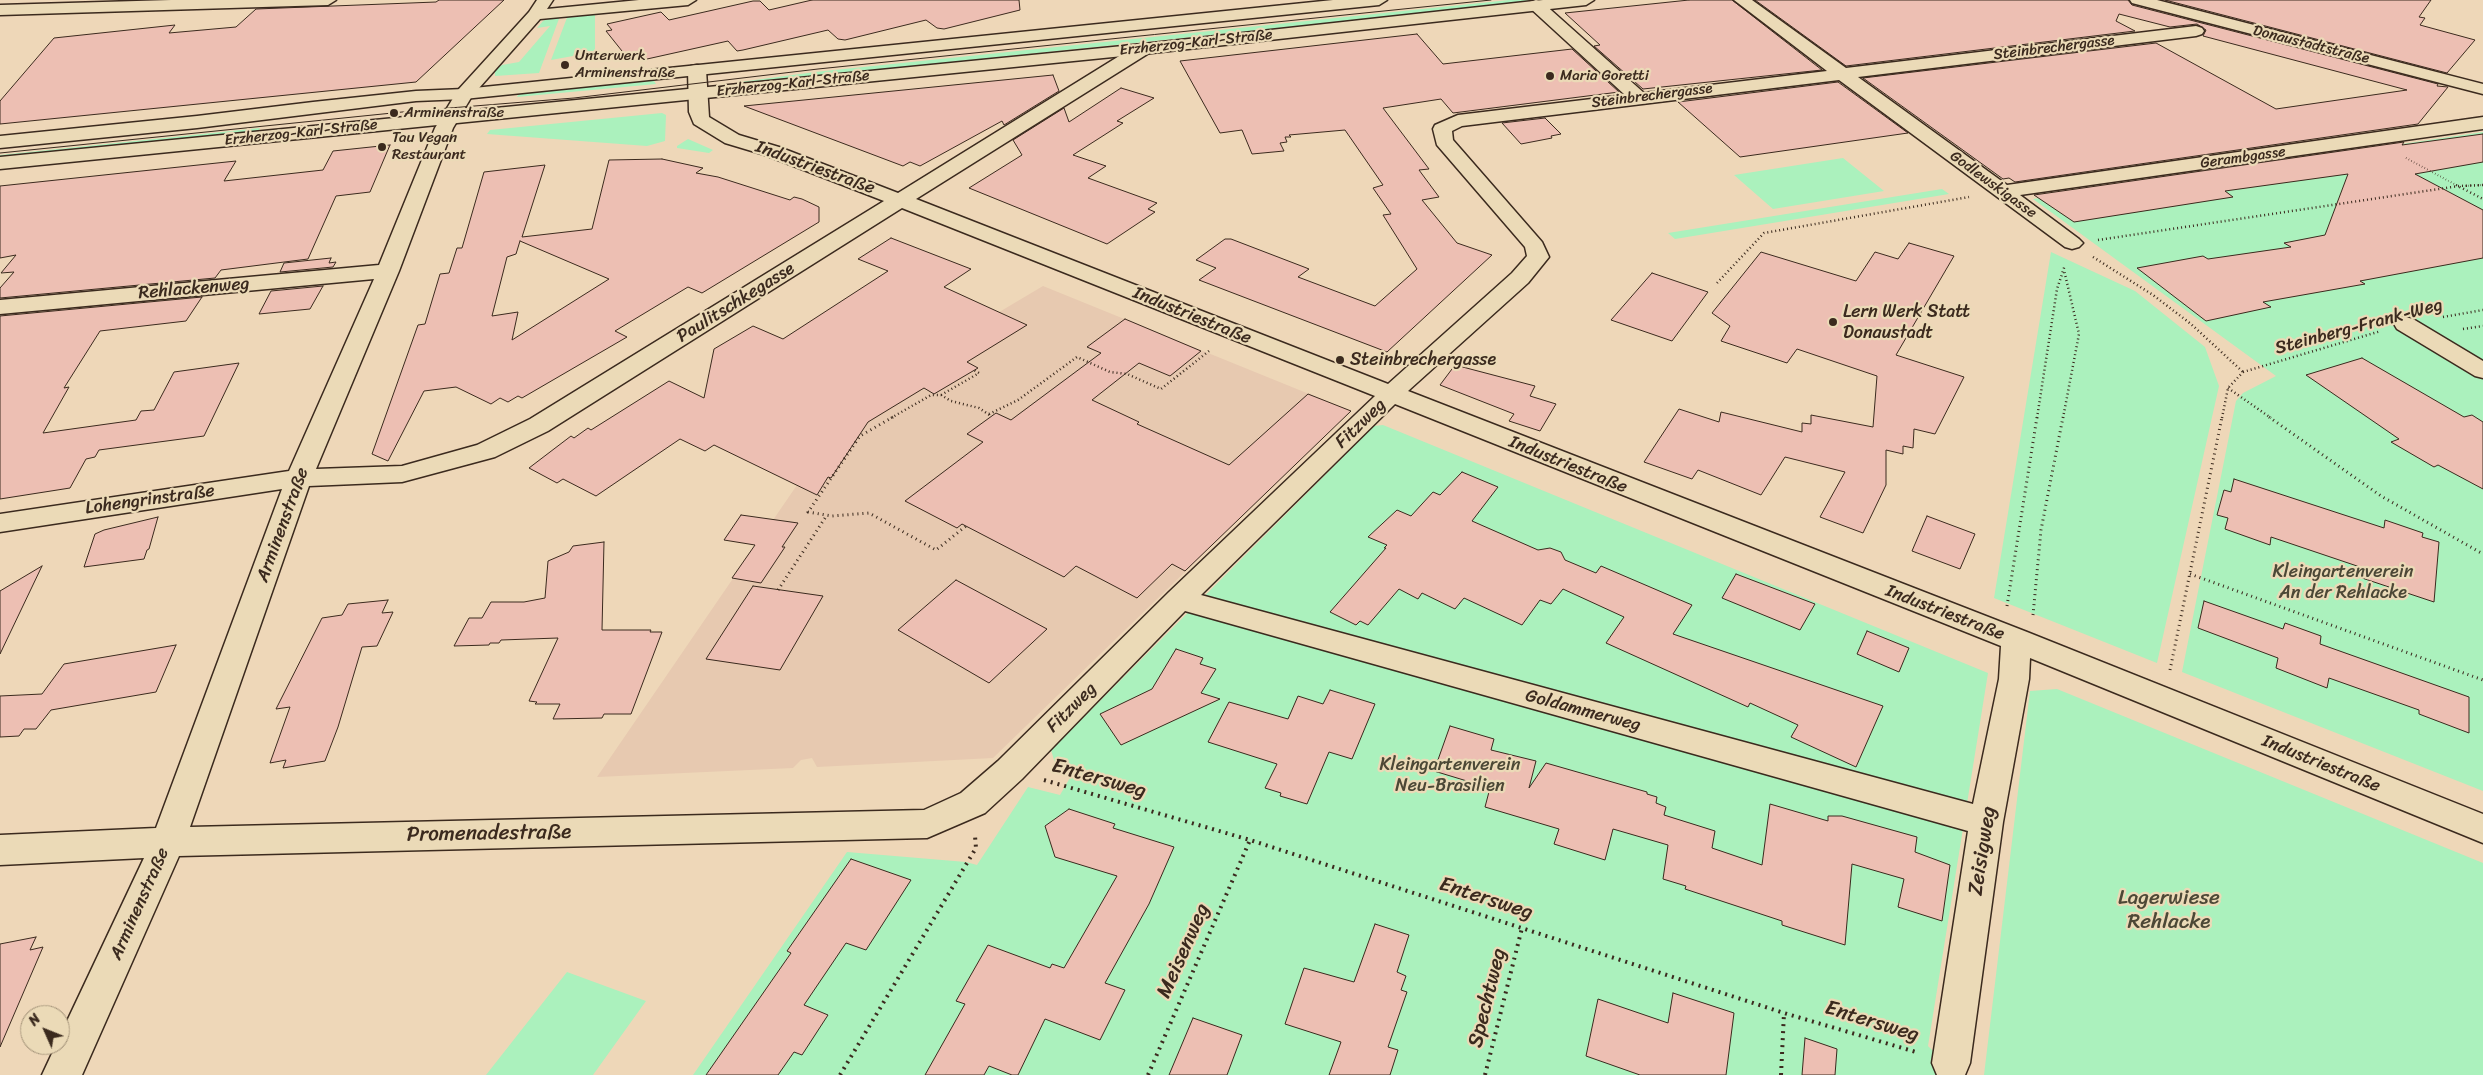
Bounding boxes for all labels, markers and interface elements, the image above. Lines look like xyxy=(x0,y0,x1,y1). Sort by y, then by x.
street label: Donaustadtstraße xyxy=(2251,22,2371,68)
street label: Erzherzog-Karl-Straße xyxy=(1119,26,1273,60)
street label: Steinbrechergasse xyxy=(1992,32,2116,64)
place label: Unterwerk Arminenstraße xyxy=(575,47,675,82)
marker: Unterwerk Arminenstraße xyxy=(559,59,571,71)
street label: Erzherzog-Karl-Straße xyxy=(716,67,870,101)
place label: Maria Goretti xyxy=(1560,67,1649,85)
marker: Maria Goretti xyxy=(1544,70,1556,82)
street label: Steinbrechergasse xyxy=(1590,80,1714,112)
place label: Arminenstraße xyxy=(404,104,504,122)
marker: Arminenstraße xyxy=(388,107,400,119)
street label: Erzherzog-Karl-Straße xyxy=(224,116,378,150)
place label: Tau Vegan Restaurant xyxy=(392,129,466,164)
street label: Industriestraße xyxy=(752,136,878,200)
marker: Tau Vegan Restaurant xyxy=(376,141,388,153)
street label: Gerambgasse xyxy=(2199,143,2287,173)
street label: Godlewskigasse xyxy=(1946,147,2040,223)
street label: Paulitschkegasse xyxy=(673,258,799,348)
street label: Rehlackenweg xyxy=(138,273,250,305)
street label: Industriestraße xyxy=(1130,282,1254,350)
street label: Steinberg-Frank-Weg xyxy=(2273,294,2445,360)
place label: Lern Werk Statt Donaustadt xyxy=(1843,301,1970,344)
marker: Lern Werk Statt Donaustadt xyxy=(1827,316,1839,328)
place label: Steinbrechergasse xyxy=(1350,349,1496,371)
marker: Steinbrechergasse xyxy=(1334,354,1346,366)
street label: Fitzweg xyxy=(1331,395,1391,453)
street label: Industriestraße xyxy=(1506,431,1630,499)
street label: Arminenstraße xyxy=(252,465,314,585)
street label: Lohengrinstraße xyxy=(84,480,216,520)
park label: Kleingartenverein An der Rehlacke xyxy=(2273,561,2413,604)
street label: Industriestraße xyxy=(1883,580,2007,646)
street label: Fitzweg xyxy=(1042,678,1102,738)
street label: Goldammerweg xyxy=(1523,685,1643,737)
street label: Industriestraße xyxy=(2259,730,2383,798)
street label: Entersweg xyxy=(1049,754,1149,804)
park label: Kleingartenverein Neu-Brasilien xyxy=(1380,754,1520,796)
street label: Zeisigweg xyxy=(1964,805,2002,897)
street label: Promenadestraße xyxy=(406,820,572,848)
street label: Arminenstraße xyxy=(106,845,174,963)
street label: Entersweg xyxy=(1436,872,1536,926)
park label: Lagerwiese Rehlacke xyxy=(2118,886,2220,936)
street label: Meisenweg xyxy=(1152,900,1216,1002)
street label: Spechtweg xyxy=(1463,946,1513,1050)
street label: Entersweg xyxy=(1822,996,1922,1048)
north arrow xyxy=(20,1005,70,1055)
text: N xyxy=(22,1008,47,1032)

